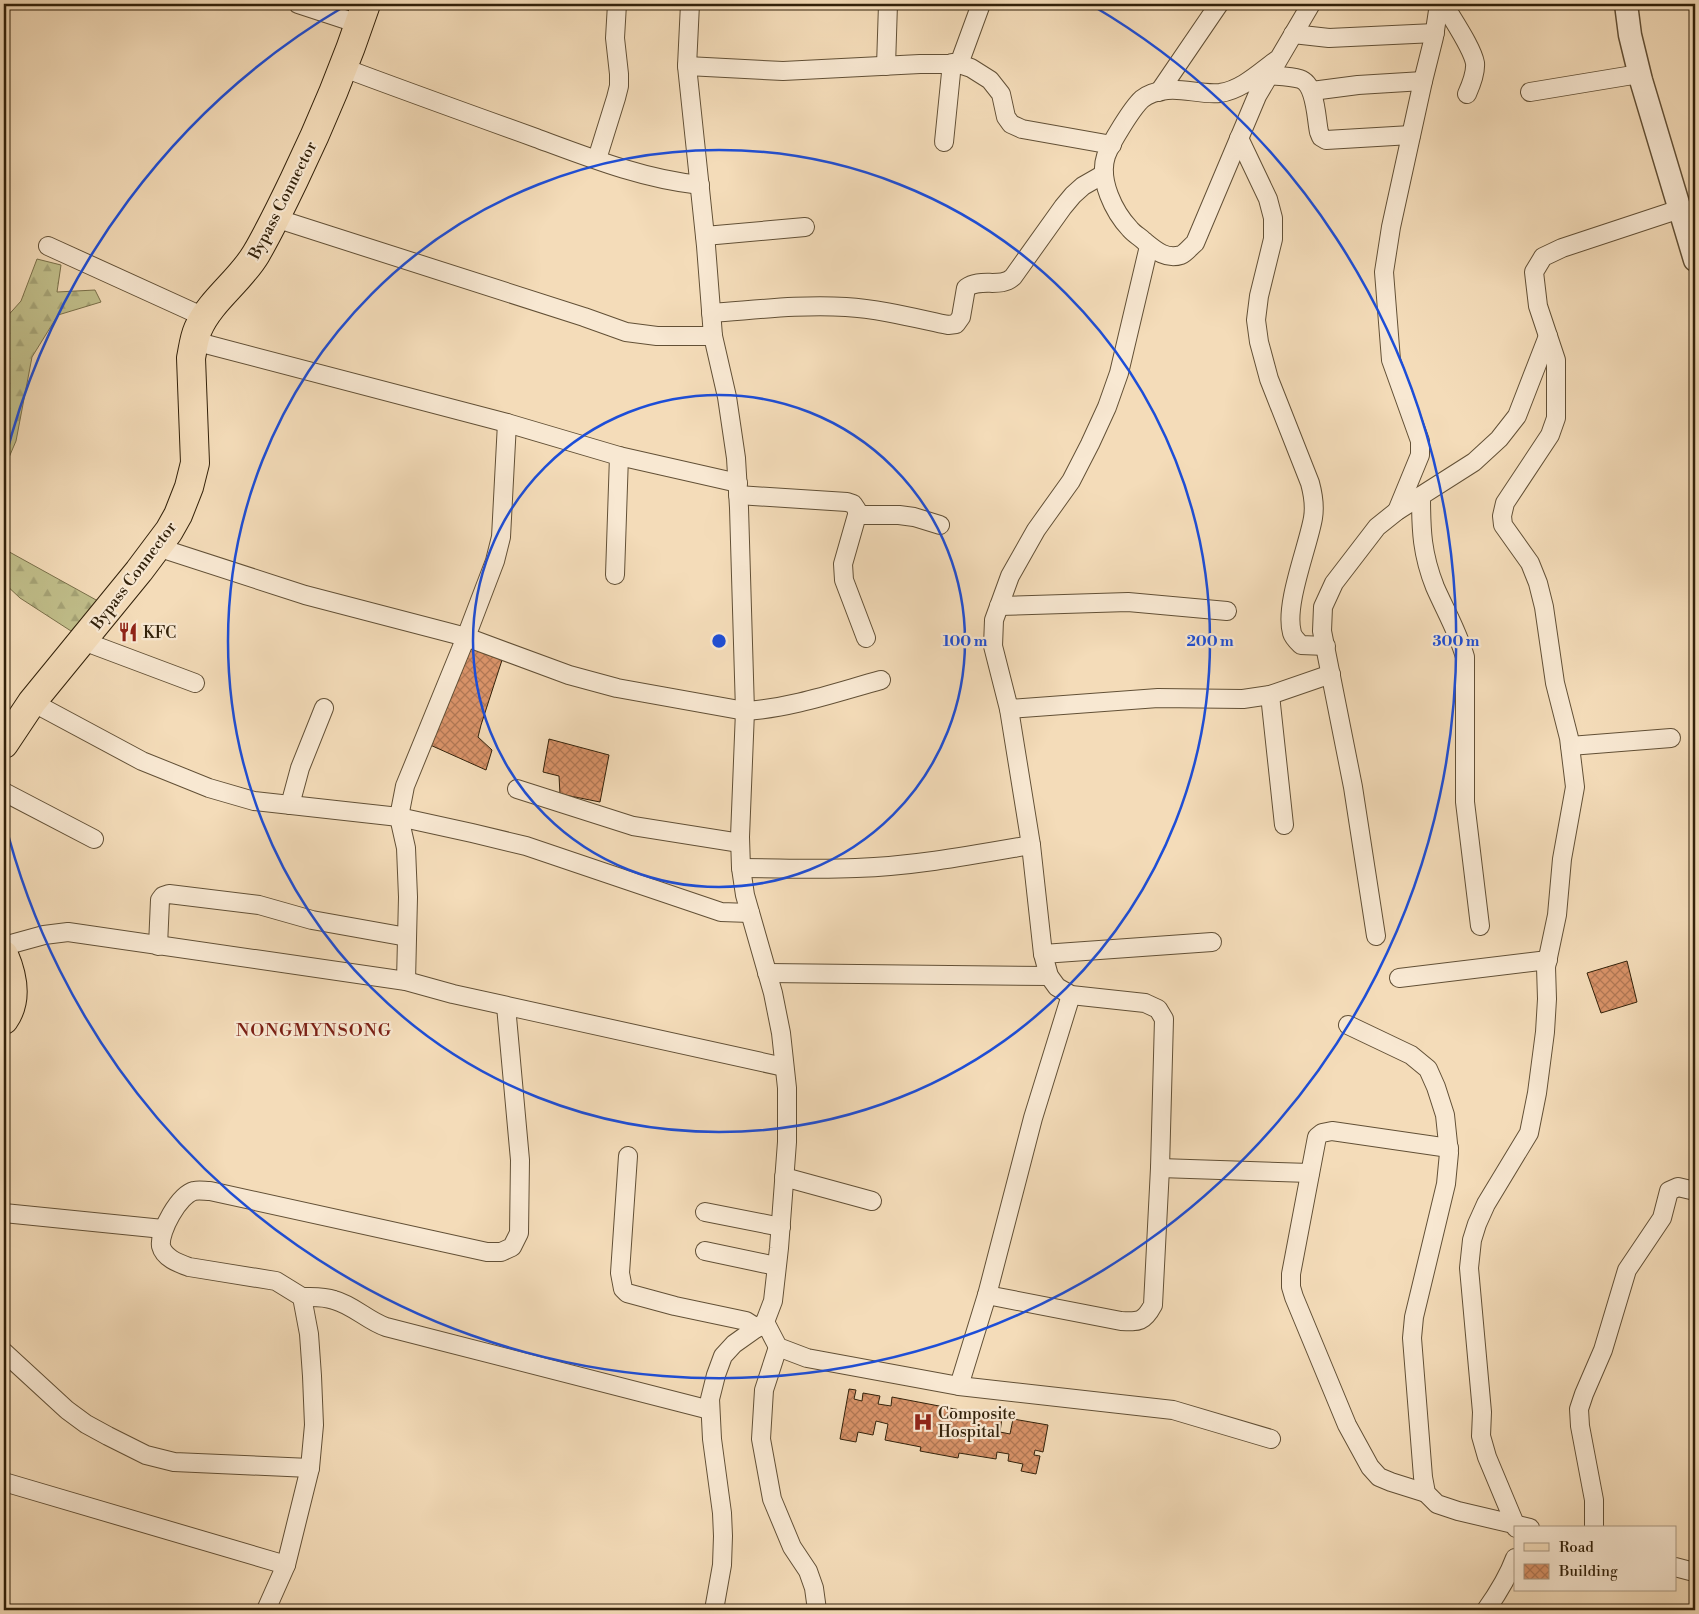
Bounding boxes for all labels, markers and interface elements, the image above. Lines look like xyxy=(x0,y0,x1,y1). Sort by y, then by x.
street label: Bypass Connector xyxy=(244,138,321,264)
street label: Bypass Connector xyxy=(86,518,181,634)
restaurant icon: KFC xyxy=(117,621,139,643)
place label: KFC xyxy=(143,623,176,643)
centre of rings xyxy=(710,632,728,650)
text: 100 m xyxy=(943,632,988,651)
text: 200 m xyxy=(1186,632,1234,651)
text: 300 m xyxy=(1433,632,1480,651)
district label: NONGMYNSONG xyxy=(236,1019,392,1042)
place label: Composite Hospital xyxy=(938,1404,1016,1442)
hospital icon: Composite Hospital xyxy=(912,1411,934,1433)
legend xyxy=(1514,1526,1676,1592)
text: Road xyxy=(1559,1538,1594,1557)
text: Building xyxy=(1558,1562,1618,1581)

